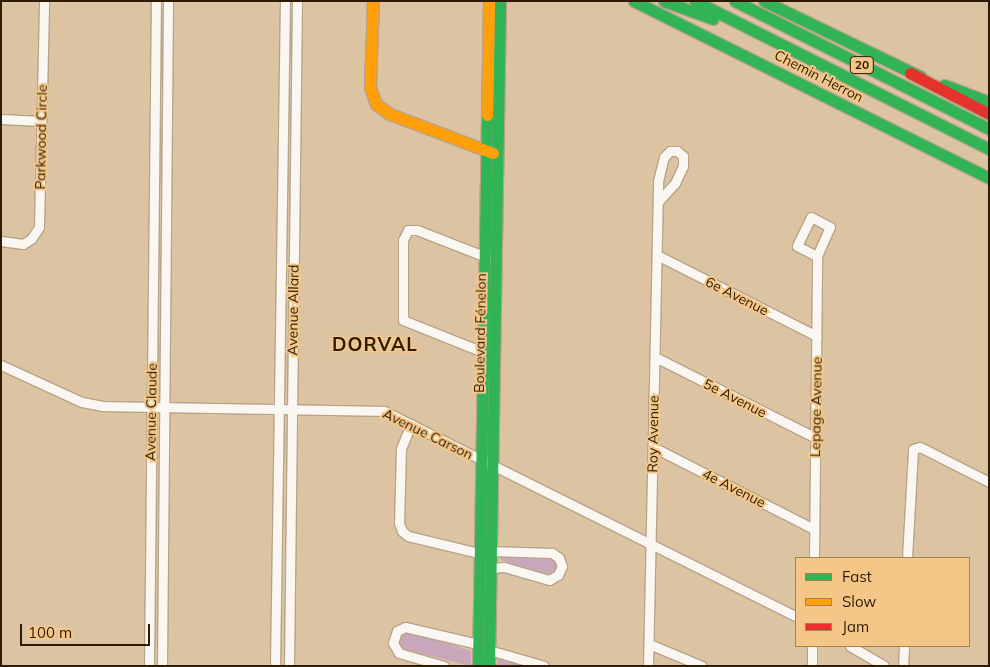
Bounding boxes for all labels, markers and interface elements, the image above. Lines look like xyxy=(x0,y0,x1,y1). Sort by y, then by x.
street label: Chemin Herron xyxy=(772,46,866,106)
road number: 20 xyxy=(850,56,874,74)
street label: Parkwood Circle xyxy=(32,84,50,190)
street label: Avenue Allard xyxy=(284,264,302,356)
street label: Boulevard Fénelon xyxy=(471,273,489,393)
street label: 6e Avenue xyxy=(703,273,771,319)
district label: DORVAL xyxy=(331,334,419,356)
street label: Lepage Avenue xyxy=(807,357,825,457)
street label: Avenue Claude xyxy=(142,363,160,461)
street label: 5e Avenue xyxy=(701,375,769,421)
street label: Roy Avenue xyxy=(644,395,662,473)
street label: Avenue Carson xyxy=(380,405,476,463)
street label: 4e Avenue xyxy=(700,465,768,511)
legend xyxy=(795,557,970,647)
text: Fast xyxy=(842,567,872,586)
text: Slow xyxy=(842,592,876,611)
scale bar xyxy=(22,614,152,646)
text: Jam xyxy=(842,617,869,636)
text: 100 m xyxy=(28,623,72,642)

